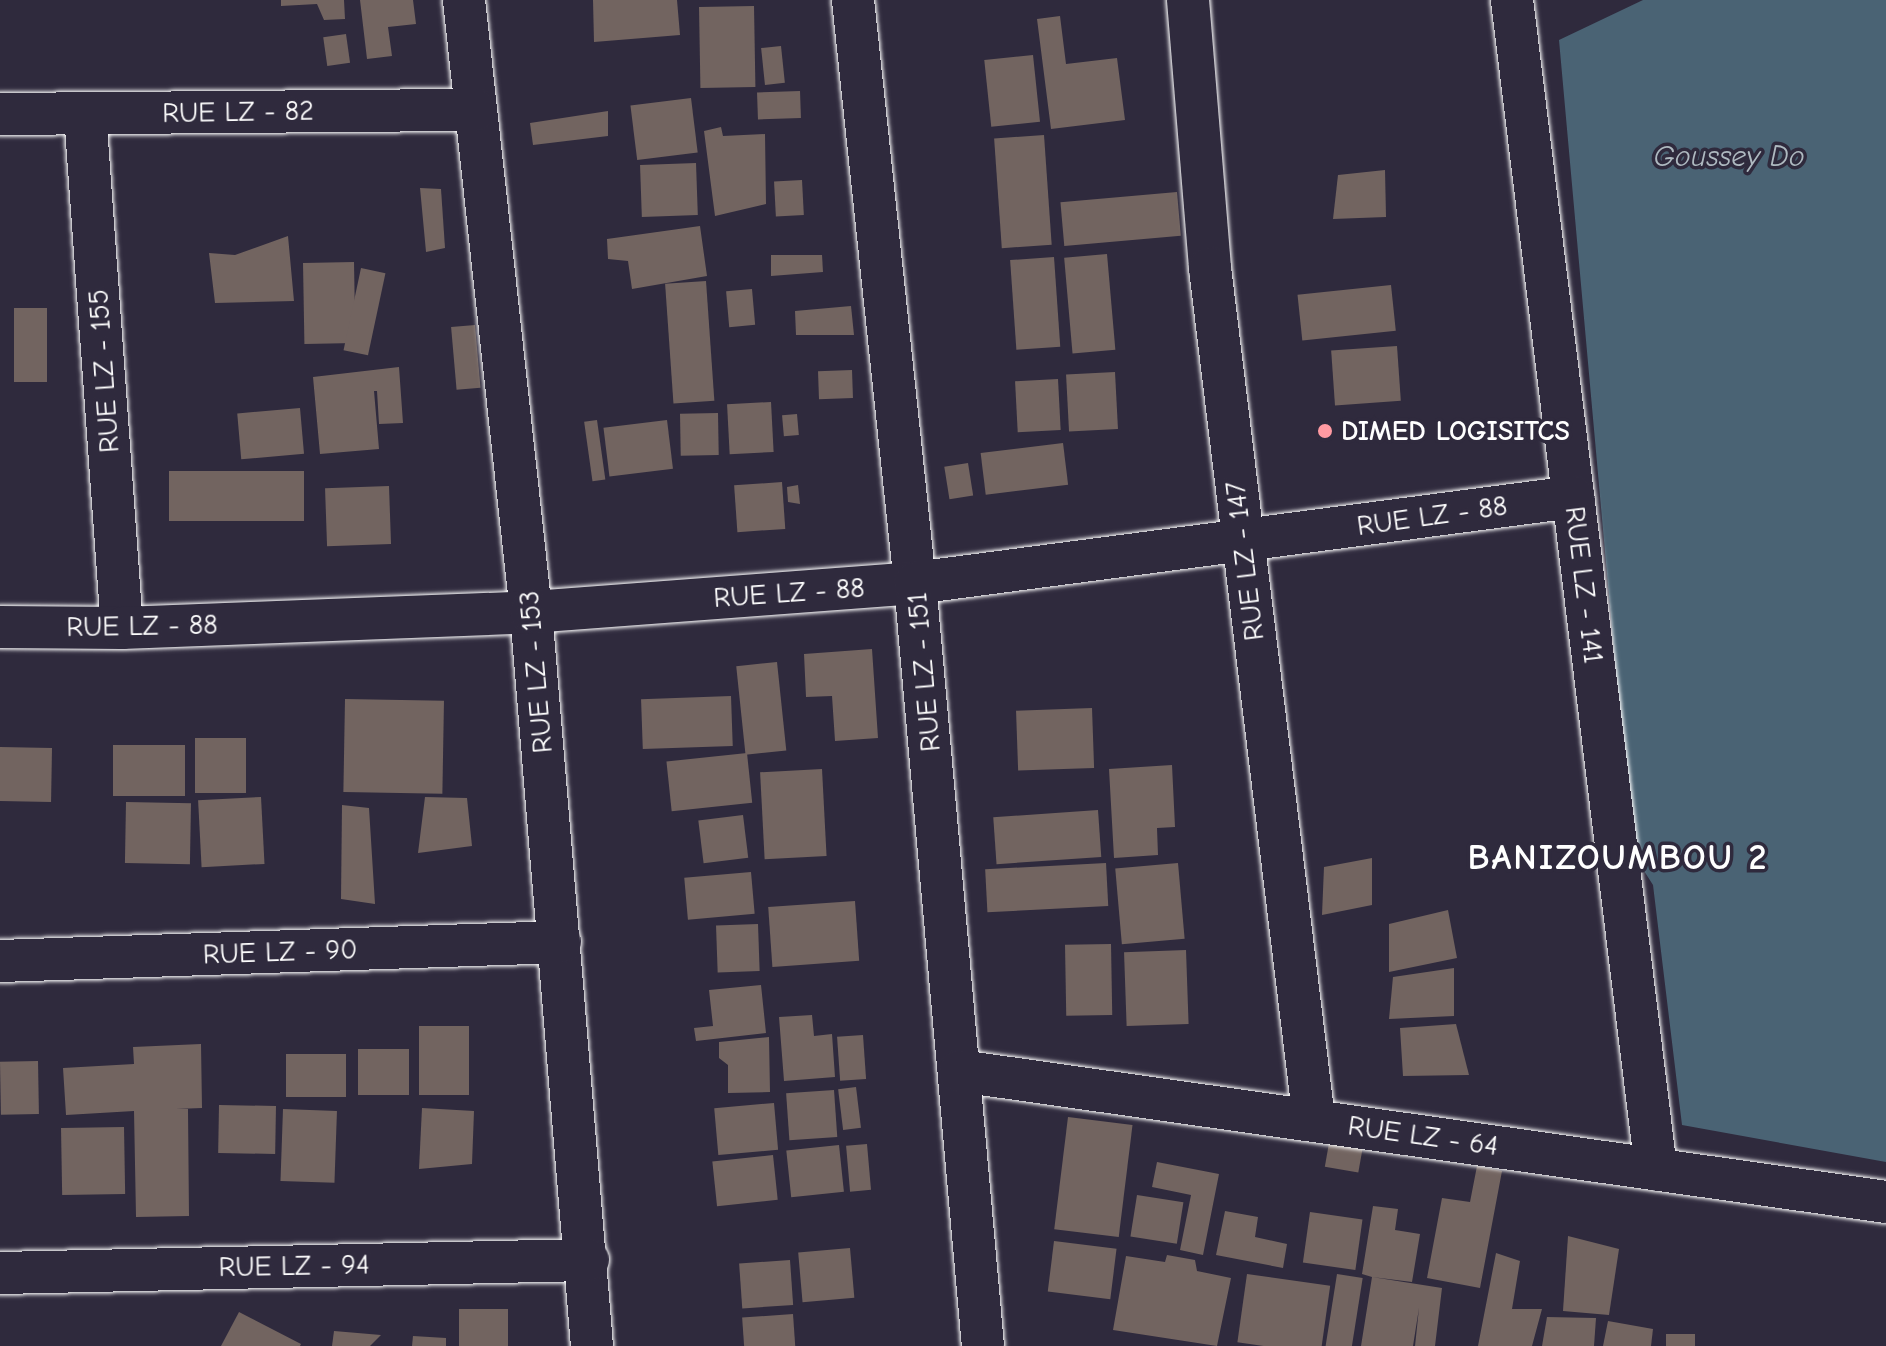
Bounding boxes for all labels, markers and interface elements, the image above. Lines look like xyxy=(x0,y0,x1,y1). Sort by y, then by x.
street label: RUE LZ - 82 xyxy=(162,94,314,130)
water label: Goussey Do xyxy=(1653,139,1805,175)
street label: RUE LZ - 155 xyxy=(82,288,126,454)
place label: DIMED LOGISITCS xyxy=(1341,414,1570,448)
marker: DIMED LOGISITCS xyxy=(1316,422,1334,440)
street label: RUE LZ - 147 xyxy=(1219,479,1271,643)
street label: RUE LZ - 88 xyxy=(1355,489,1509,543)
street label: RUE LZ - 141 xyxy=(1558,504,1610,666)
street label: RUE LZ - 88 xyxy=(712,571,866,615)
street label: RUE LZ - 153 xyxy=(512,589,560,755)
street label: RUE LZ - 151 xyxy=(900,591,948,753)
street label: RUE LZ - 88 xyxy=(66,608,218,644)
district label: BANIZOUMBOU 2 xyxy=(1467,836,1769,880)
street label: RUE LZ - 90 xyxy=(202,933,358,971)
street label: RUE LZ - 64 xyxy=(1346,1109,1500,1163)
street label: RUE LZ - 94 xyxy=(218,1248,370,1284)

